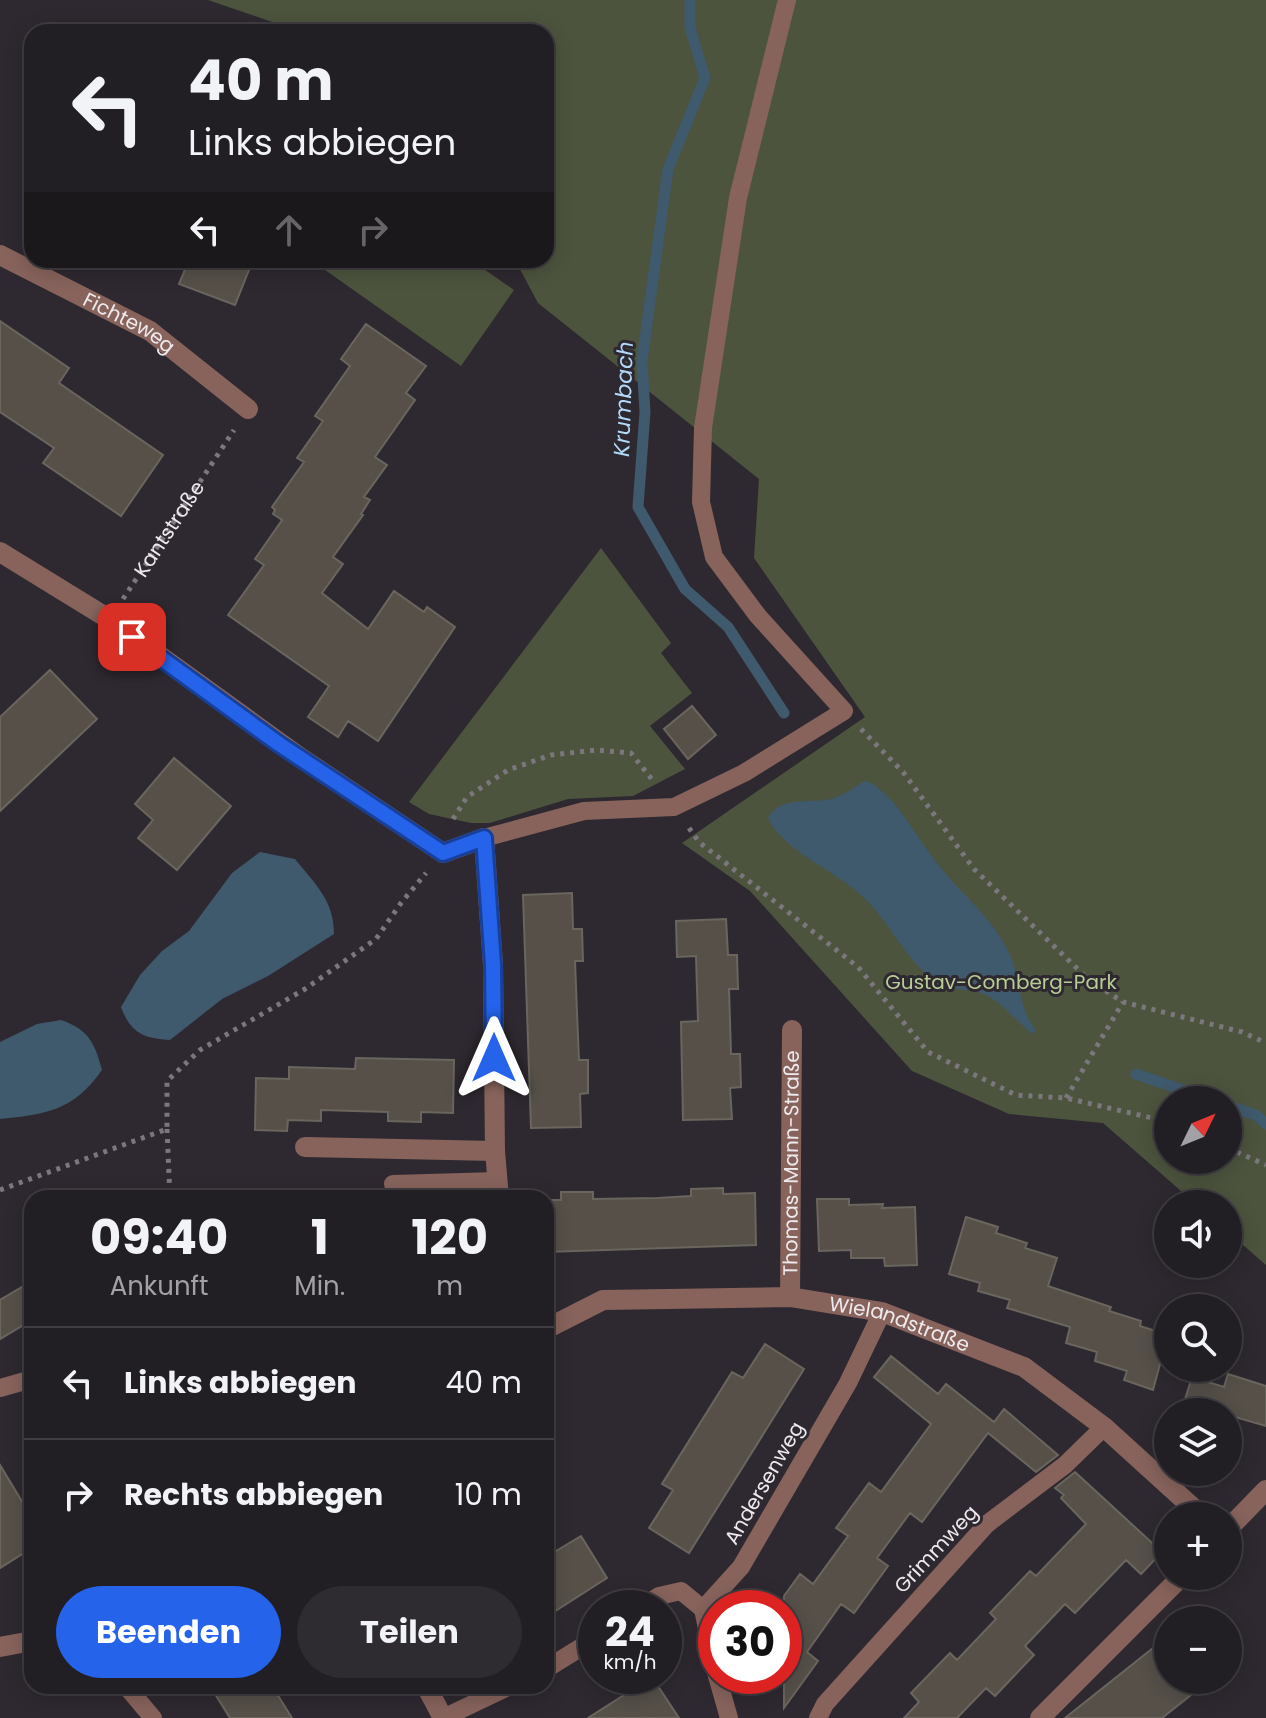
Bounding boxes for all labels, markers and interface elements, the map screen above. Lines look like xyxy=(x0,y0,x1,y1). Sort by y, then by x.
text: 40 m xyxy=(188,41,334,120)
icon: left xyxy=(56,56,160,160)
text: Links abbiegen xyxy=(188,117,456,168)
icon: left xyxy=(183,208,227,252)
icon: ahead xyxy=(267,208,311,252)
icon: right xyxy=(351,208,395,252)
street label: Fichteweg xyxy=(78,285,181,360)
water label: Krumbach xyxy=(606,341,641,457)
street label: Kantstraße xyxy=(127,475,211,583)
pin xyxy=(98,603,166,671)
icon: arrive xyxy=(110,615,154,659)
park label: Gustav-Comberg-Park xyxy=(885,968,1117,996)
position arrow xyxy=(452,1016,536,1100)
street label: Thomas-Mann-Straße xyxy=(776,1050,806,1276)
north arrow xyxy=(1154,1086,1242,1174)
map controls xyxy=(1154,1086,1242,1694)
button: sound xyxy=(1154,1190,1242,1278)
text: 09:40 xyxy=(90,1204,228,1271)
text: 1 xyxy=(311,1204,329,1271)
text: 120 xyxy=(411,1204,488,1271)
text: Ankunft xyxy=(110,1268,209,1304)
text: Min. xyxy=(294,1268,345,1304)
text: m xyxy=(436,1268,463,1304)
street label: Wielandstraße xyxy=(827,1290,974,1359)
button: search xyxy=(1154,1294,1242,1382)
icon: left xyxy=(56,1361,100,1405)
text: Links abbiegen xyxy=(124,1361,357,1404)
text: 40 m xyxy=(445,1361,522,1404)
button: layers xyxy=(1154,1398,1242,1486)
street label: Andersenweg xyxy=(717,1416,811,1550)
icon: right xyxy=(56,1473,100,1517)
text: Rechts abbiegen xyxy=(124,1473,383,1516)
text: 10 m xyxy=(455,1473,522,1516)
street label: Grimmweg xyxy=(888,1499,984,1599)
button: + xyxy=(1154,1502,1242,1590)
button: Beenden xyxy=(56,1586,281,1678)
button: Teilen xyxy=(297,1586,522,1678)
speed limit sign: 30 xyxy=(698,1590,802,1694)
text: 24 xyxy=(605,1604,655,1660)
button: − xyxy=(1154,1606,1242,1694)
text: km/h xyxy=(603,1648,657,1676)

